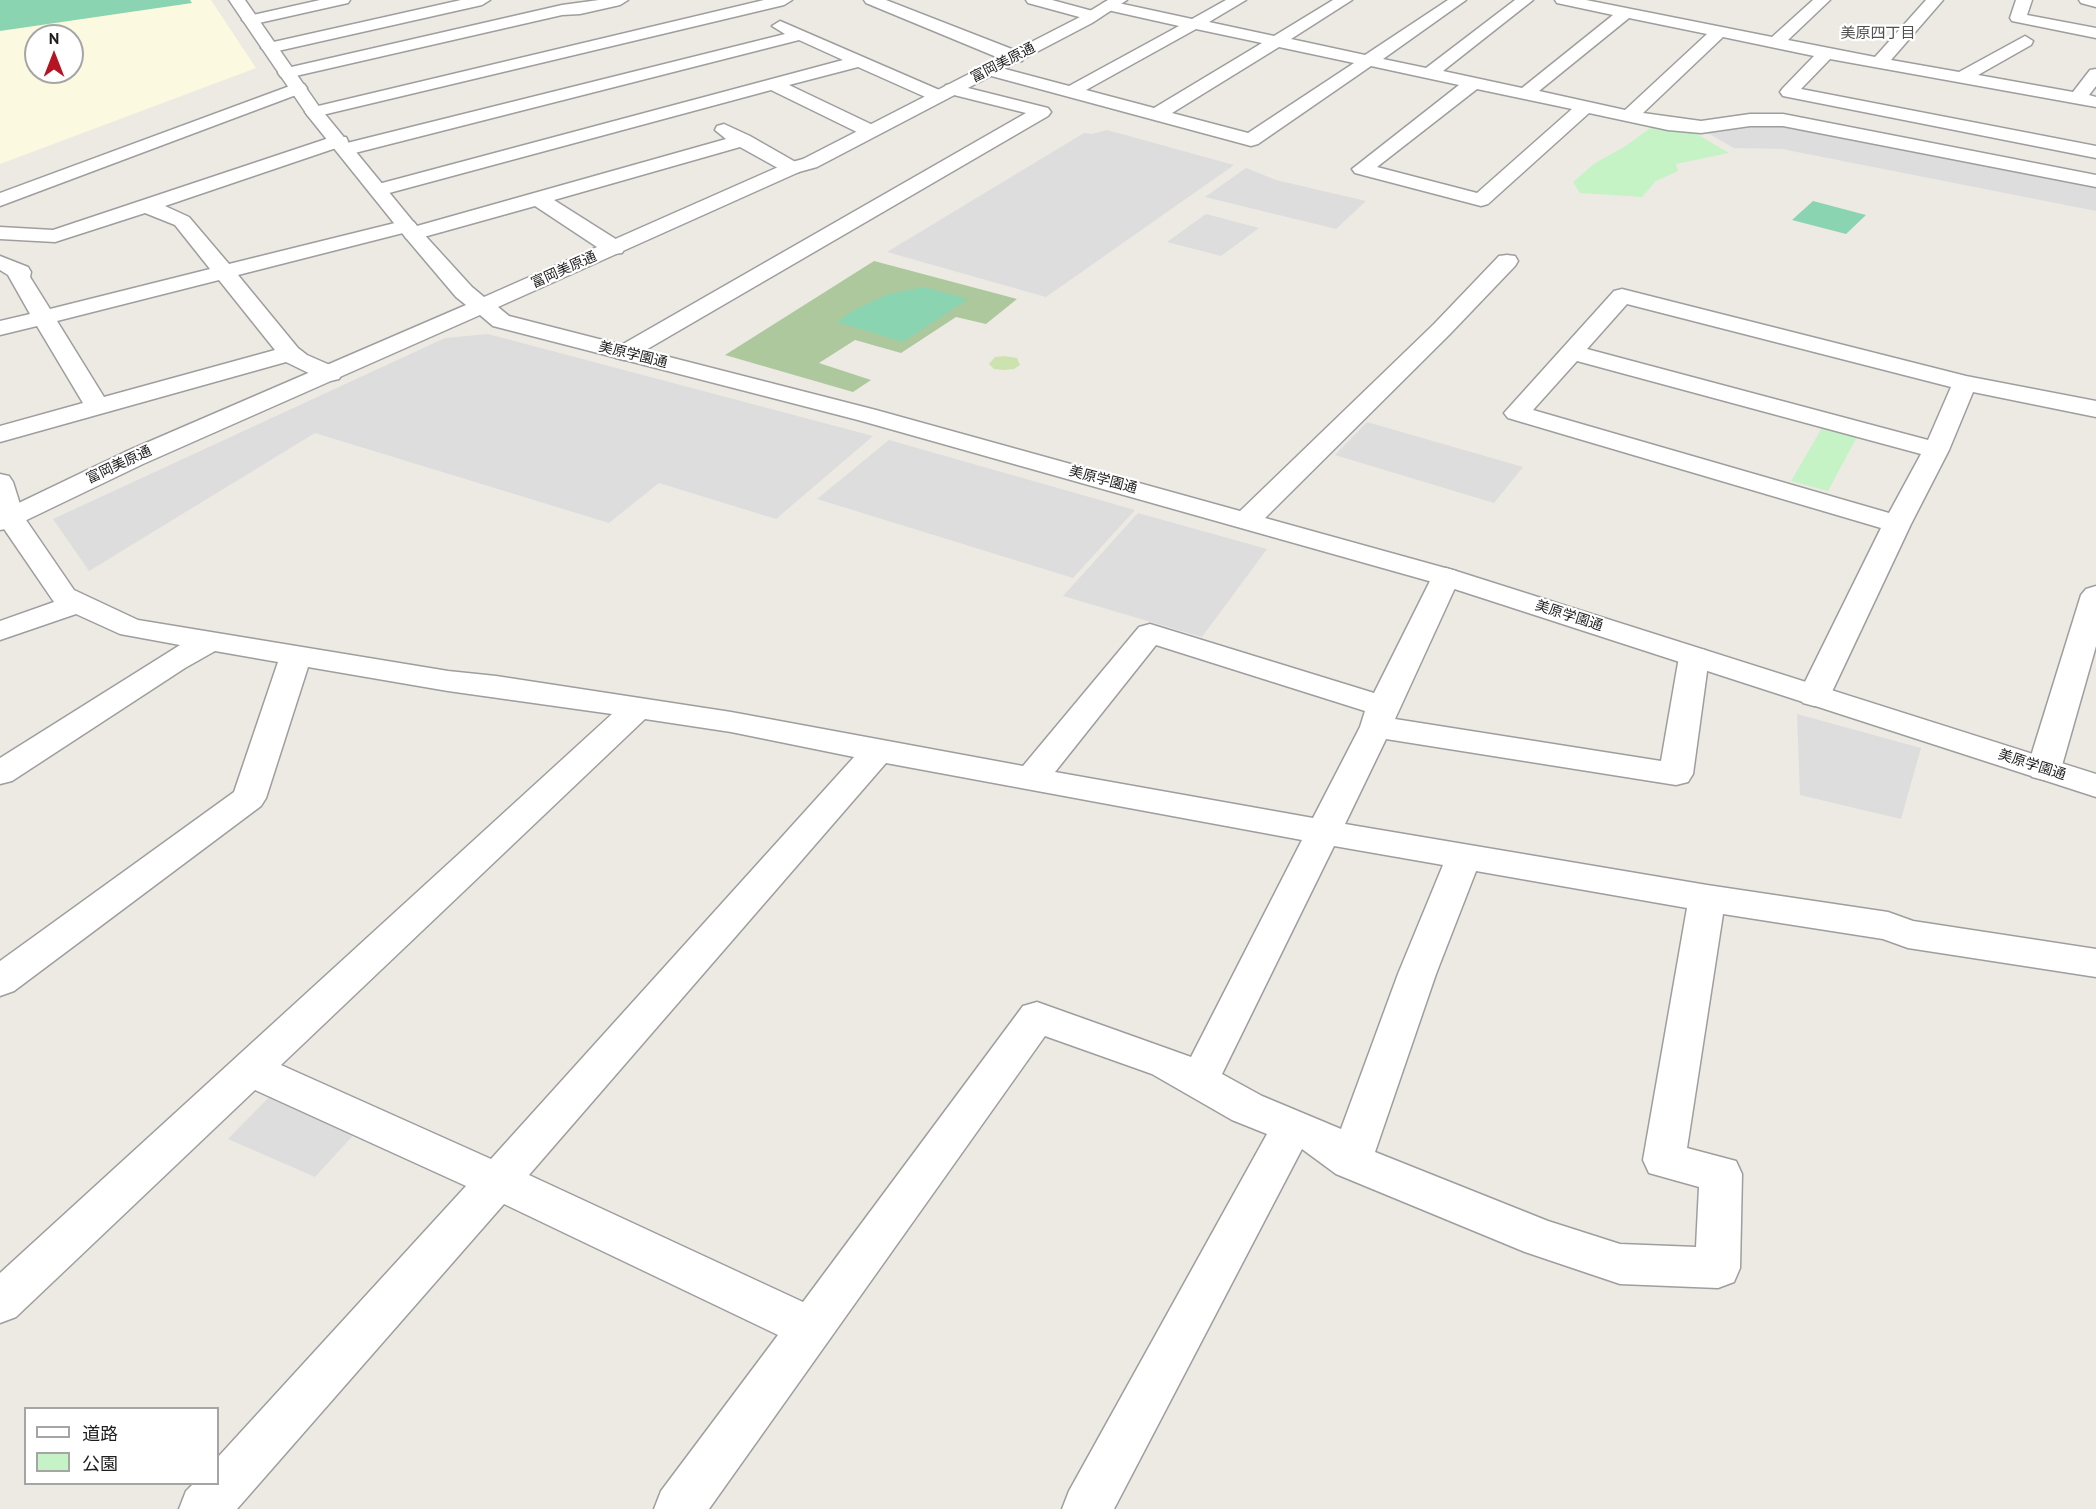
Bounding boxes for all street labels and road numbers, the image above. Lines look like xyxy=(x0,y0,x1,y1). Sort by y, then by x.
street label: 富岡美原通 xyxy=(968,40,1038,86)
street label: 富岡美原通 xyxy=(529,248,599,292)
street label: 美原学園通 xyxy=(597,338,669,372)
street label: 富岡美原通 xyxy=(84,443,154,487)
street label: 美原学園通 xyxy=(1067,463,1139,497)
street label: 美原学園通 xyxy=(1533,597,1605,635)
street label: 美原学園通 xyxy=(1996,746,2068,784)

